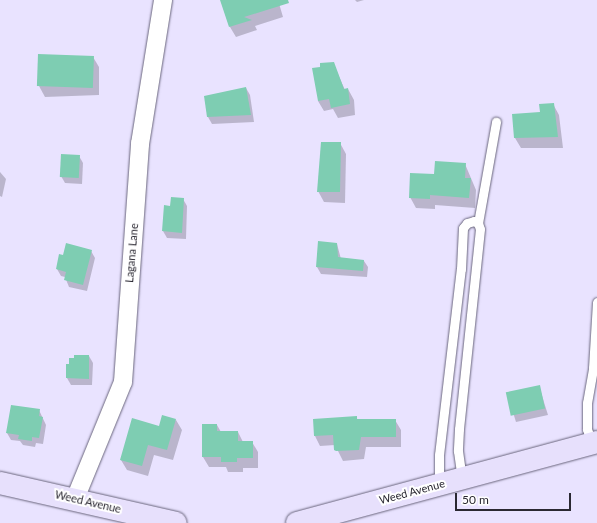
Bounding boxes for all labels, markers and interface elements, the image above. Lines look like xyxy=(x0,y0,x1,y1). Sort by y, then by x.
street label: Lagana Lane xyxy=(123,223,141,283)
street label: Weed Avenue xyxy=(378,477,446,507)
scale bar xyxy=(457,485,573,511)
street label: Weed Avenue xyxy=(53,488,123,516)
text: 50 m xyxy=(462,492,489,507)

